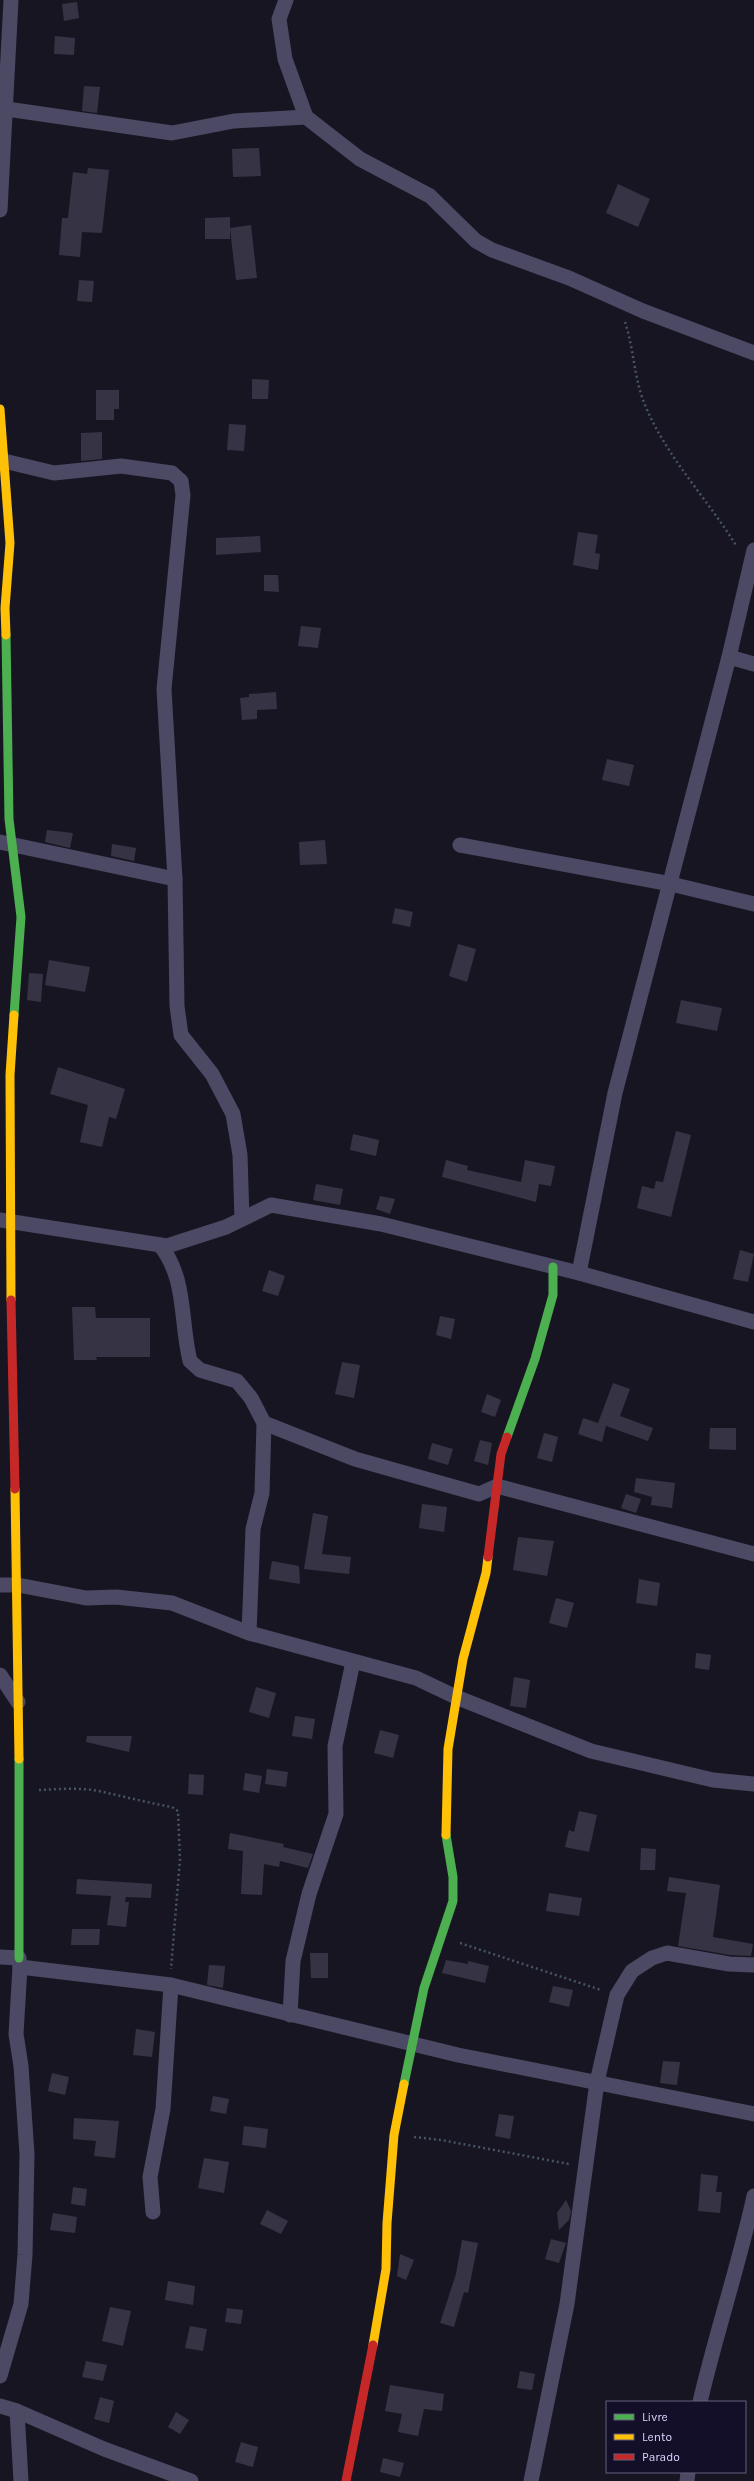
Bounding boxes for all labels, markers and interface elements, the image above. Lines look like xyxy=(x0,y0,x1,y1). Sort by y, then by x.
legend xyxy=(606,2401,746,2473)
text: Livre xyxy=(642,2410,668,2424)
text: Lento xyxy=(642,2430,672,2444)
text: Parado xyxy=(642,2450,680,2464)

